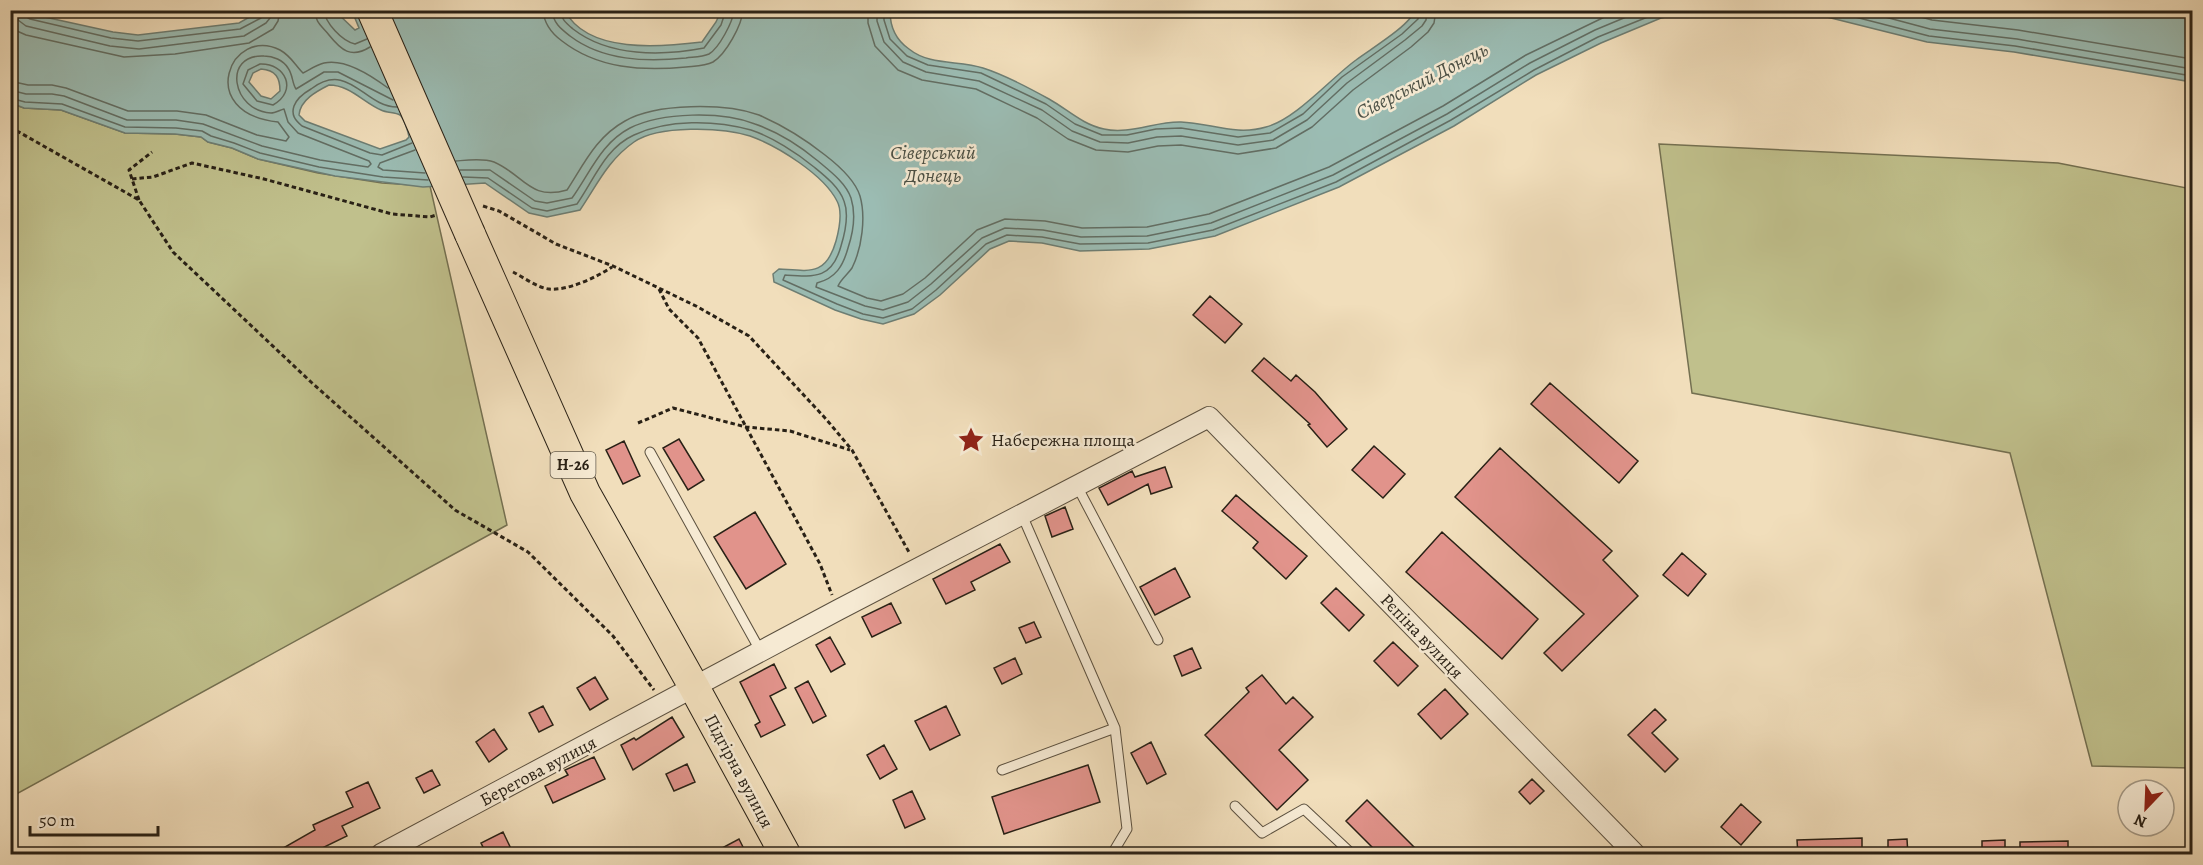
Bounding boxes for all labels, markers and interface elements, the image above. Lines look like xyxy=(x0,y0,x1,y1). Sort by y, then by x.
water label: Сіверський Донець xyxy=(1351,36,1493,126)
water label: Сіверський Донець xyxy=(890,139,976,189)
place icon: Набережна площа xyxy=(956,425,986,455)
place label: Набережна площа xyxy=(991,428,1135,452)
road number: Н-26 xyxy=(550,452,596,478)
street label: Рєпіна вулиця xyxy=(1375,588,1469,684)
street label: Підгірна вулиця xyxy=(699,710,779,832)
street label: Берегова вулиця xyxy=(476,730,600,812)
north arrow xyxy=(2116,778,2176,838)
scale bar xyxy=(30,799,158,837)
text: 50 m xyxy=(39,808,75,832)
text: N xyxy=(2131,808,2150,833)

